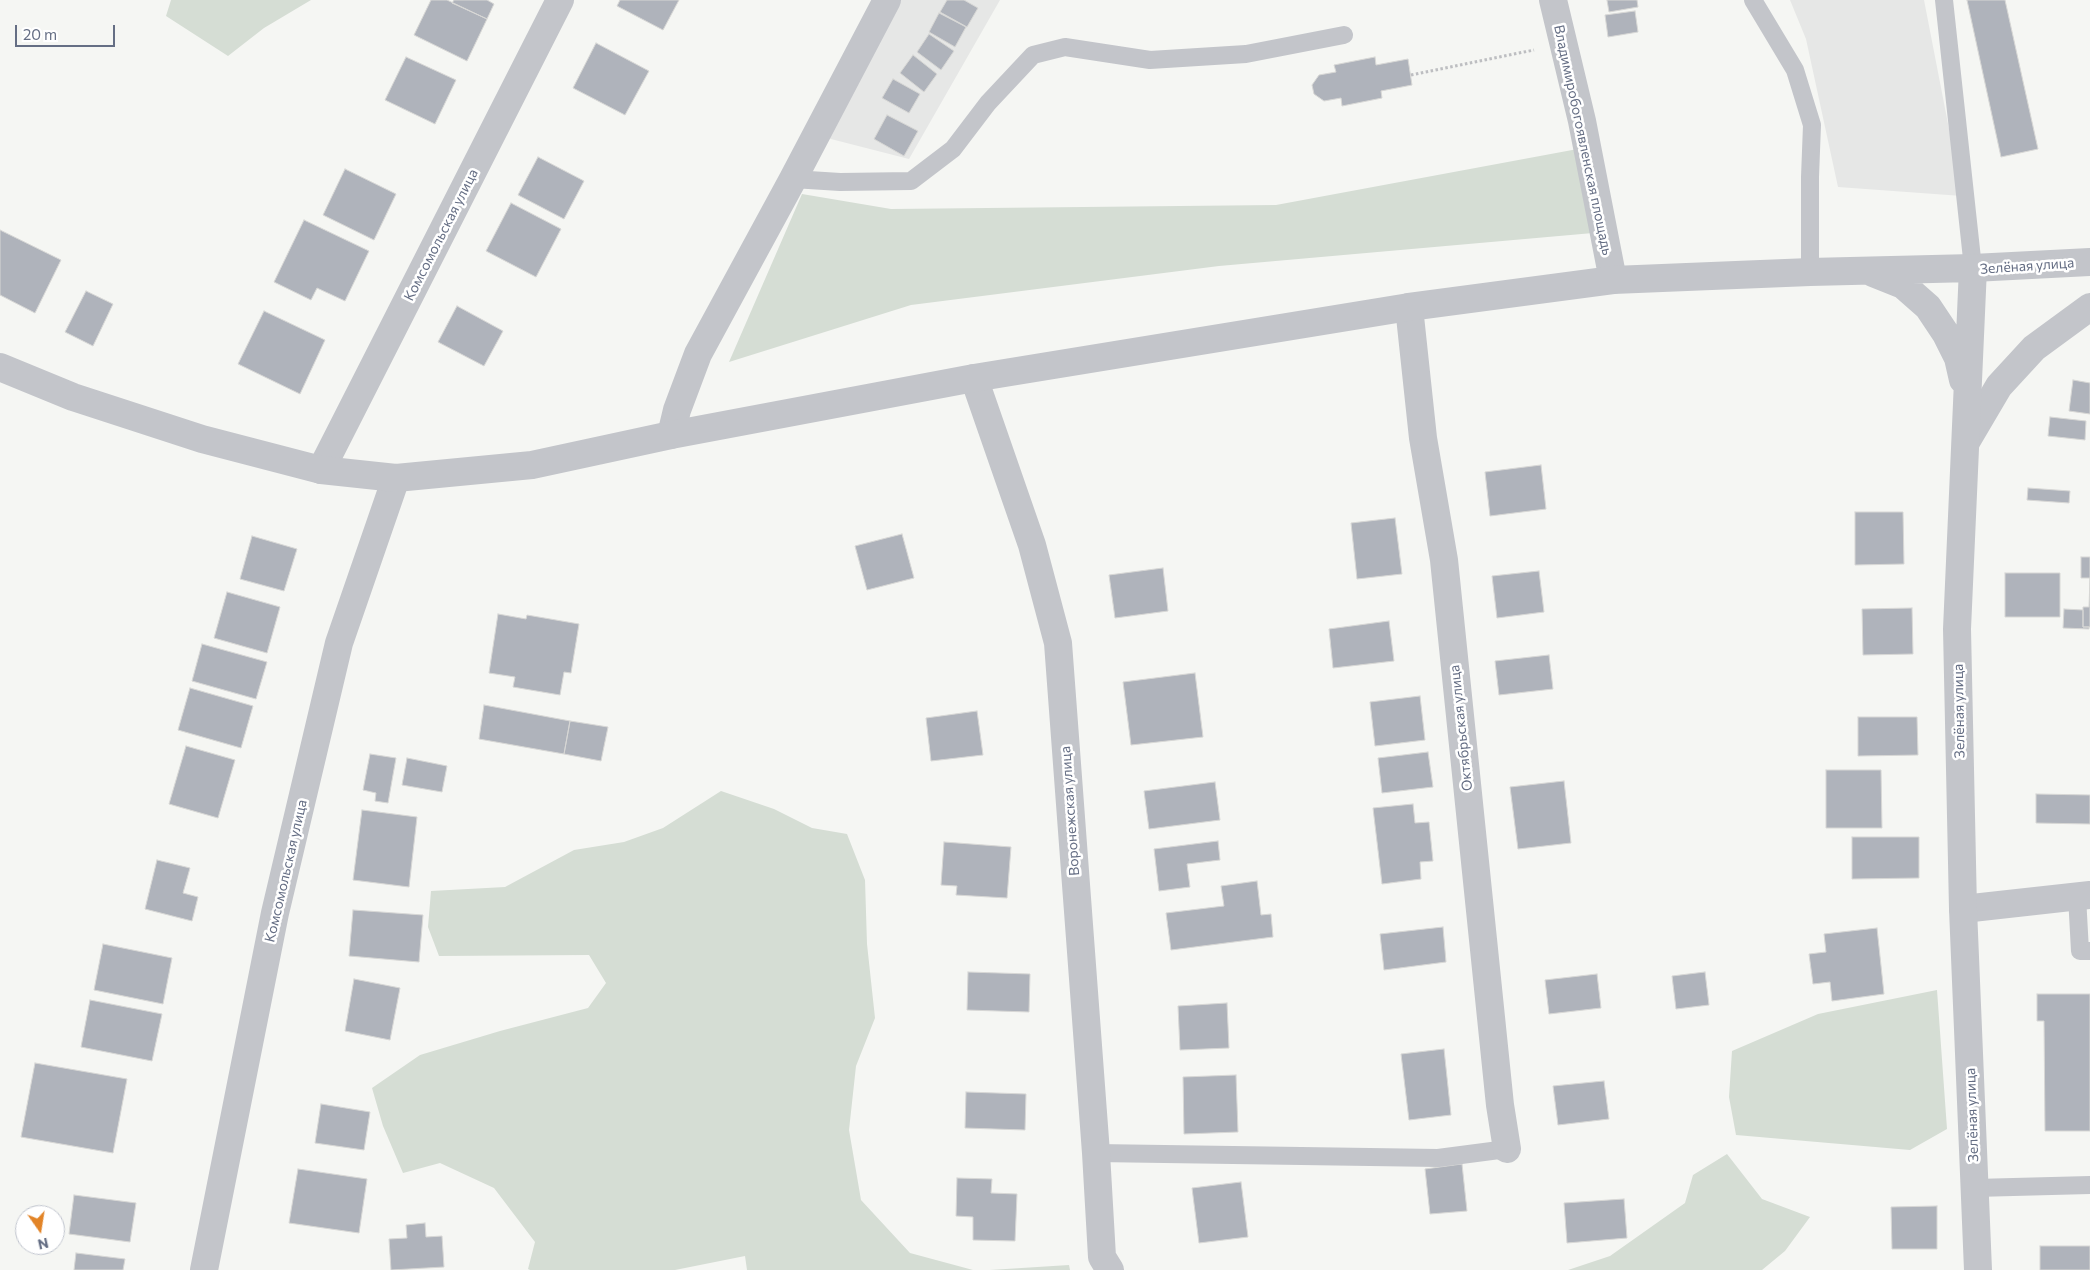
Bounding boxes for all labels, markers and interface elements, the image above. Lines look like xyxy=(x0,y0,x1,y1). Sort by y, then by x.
scale bar xyxy=(18,15,118,47)
street label: Владимиробогоявленская площадь xyxy=(1550,23,1616,257)
text: 20 m xyxy=(23,25,57,43)
street label: Комсомольская улица xyxy=(400,166,482,304)
street label: Зелёная улица xyxy=(1979,254,2075,278)
street label: Октябрьская улица xyxy=(1446,664,1476,792)
street label: Зелёная улица xyxy=(1950,664,1968,758)
street label: Воронежская улица xyxy=(1057,746,1083,876)
street label: Комсомольская улица xyxy=(261,798,311,944)
street label: Зелёная улица xyxy=(1962,1068,1982,1162)
north arrow xyxy=(15,1205,65,1255)
text: N xyxy=(36,1235,50,1254)

